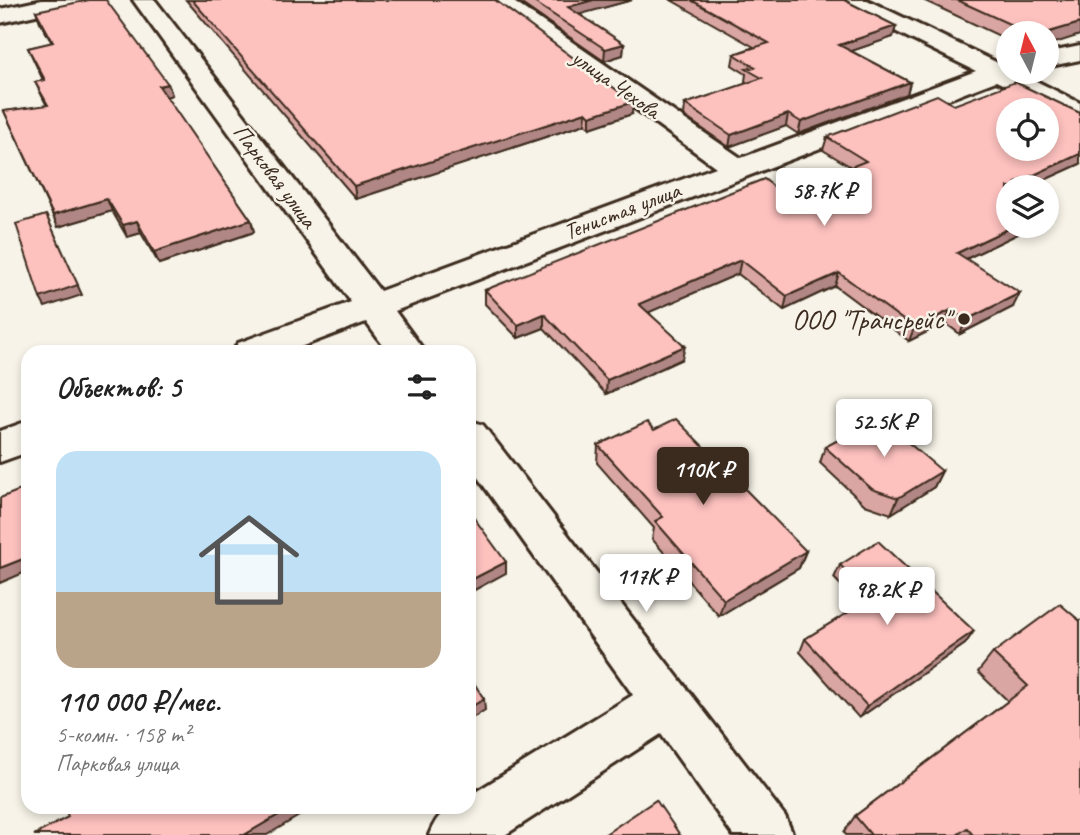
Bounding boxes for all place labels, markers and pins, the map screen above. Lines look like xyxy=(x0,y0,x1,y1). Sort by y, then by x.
pin: 58.7K ₽ xyxy=(759,168,889,228)
place label: ООО "Трансрейс" xyxy=(792,302,955,337)
marker: ООО "Трансрейс" xyxy=(956,311,972,327)
pin: 52.5K ₽ xyxy=(819,400,949,459)
pin: 110K ₽ xyxy=(646,448,760,507)
pin: 117K ₽ xyxy=(589,554,703,614)
pin: 98.2K ₽ xyxy=(822,568,952,627)

